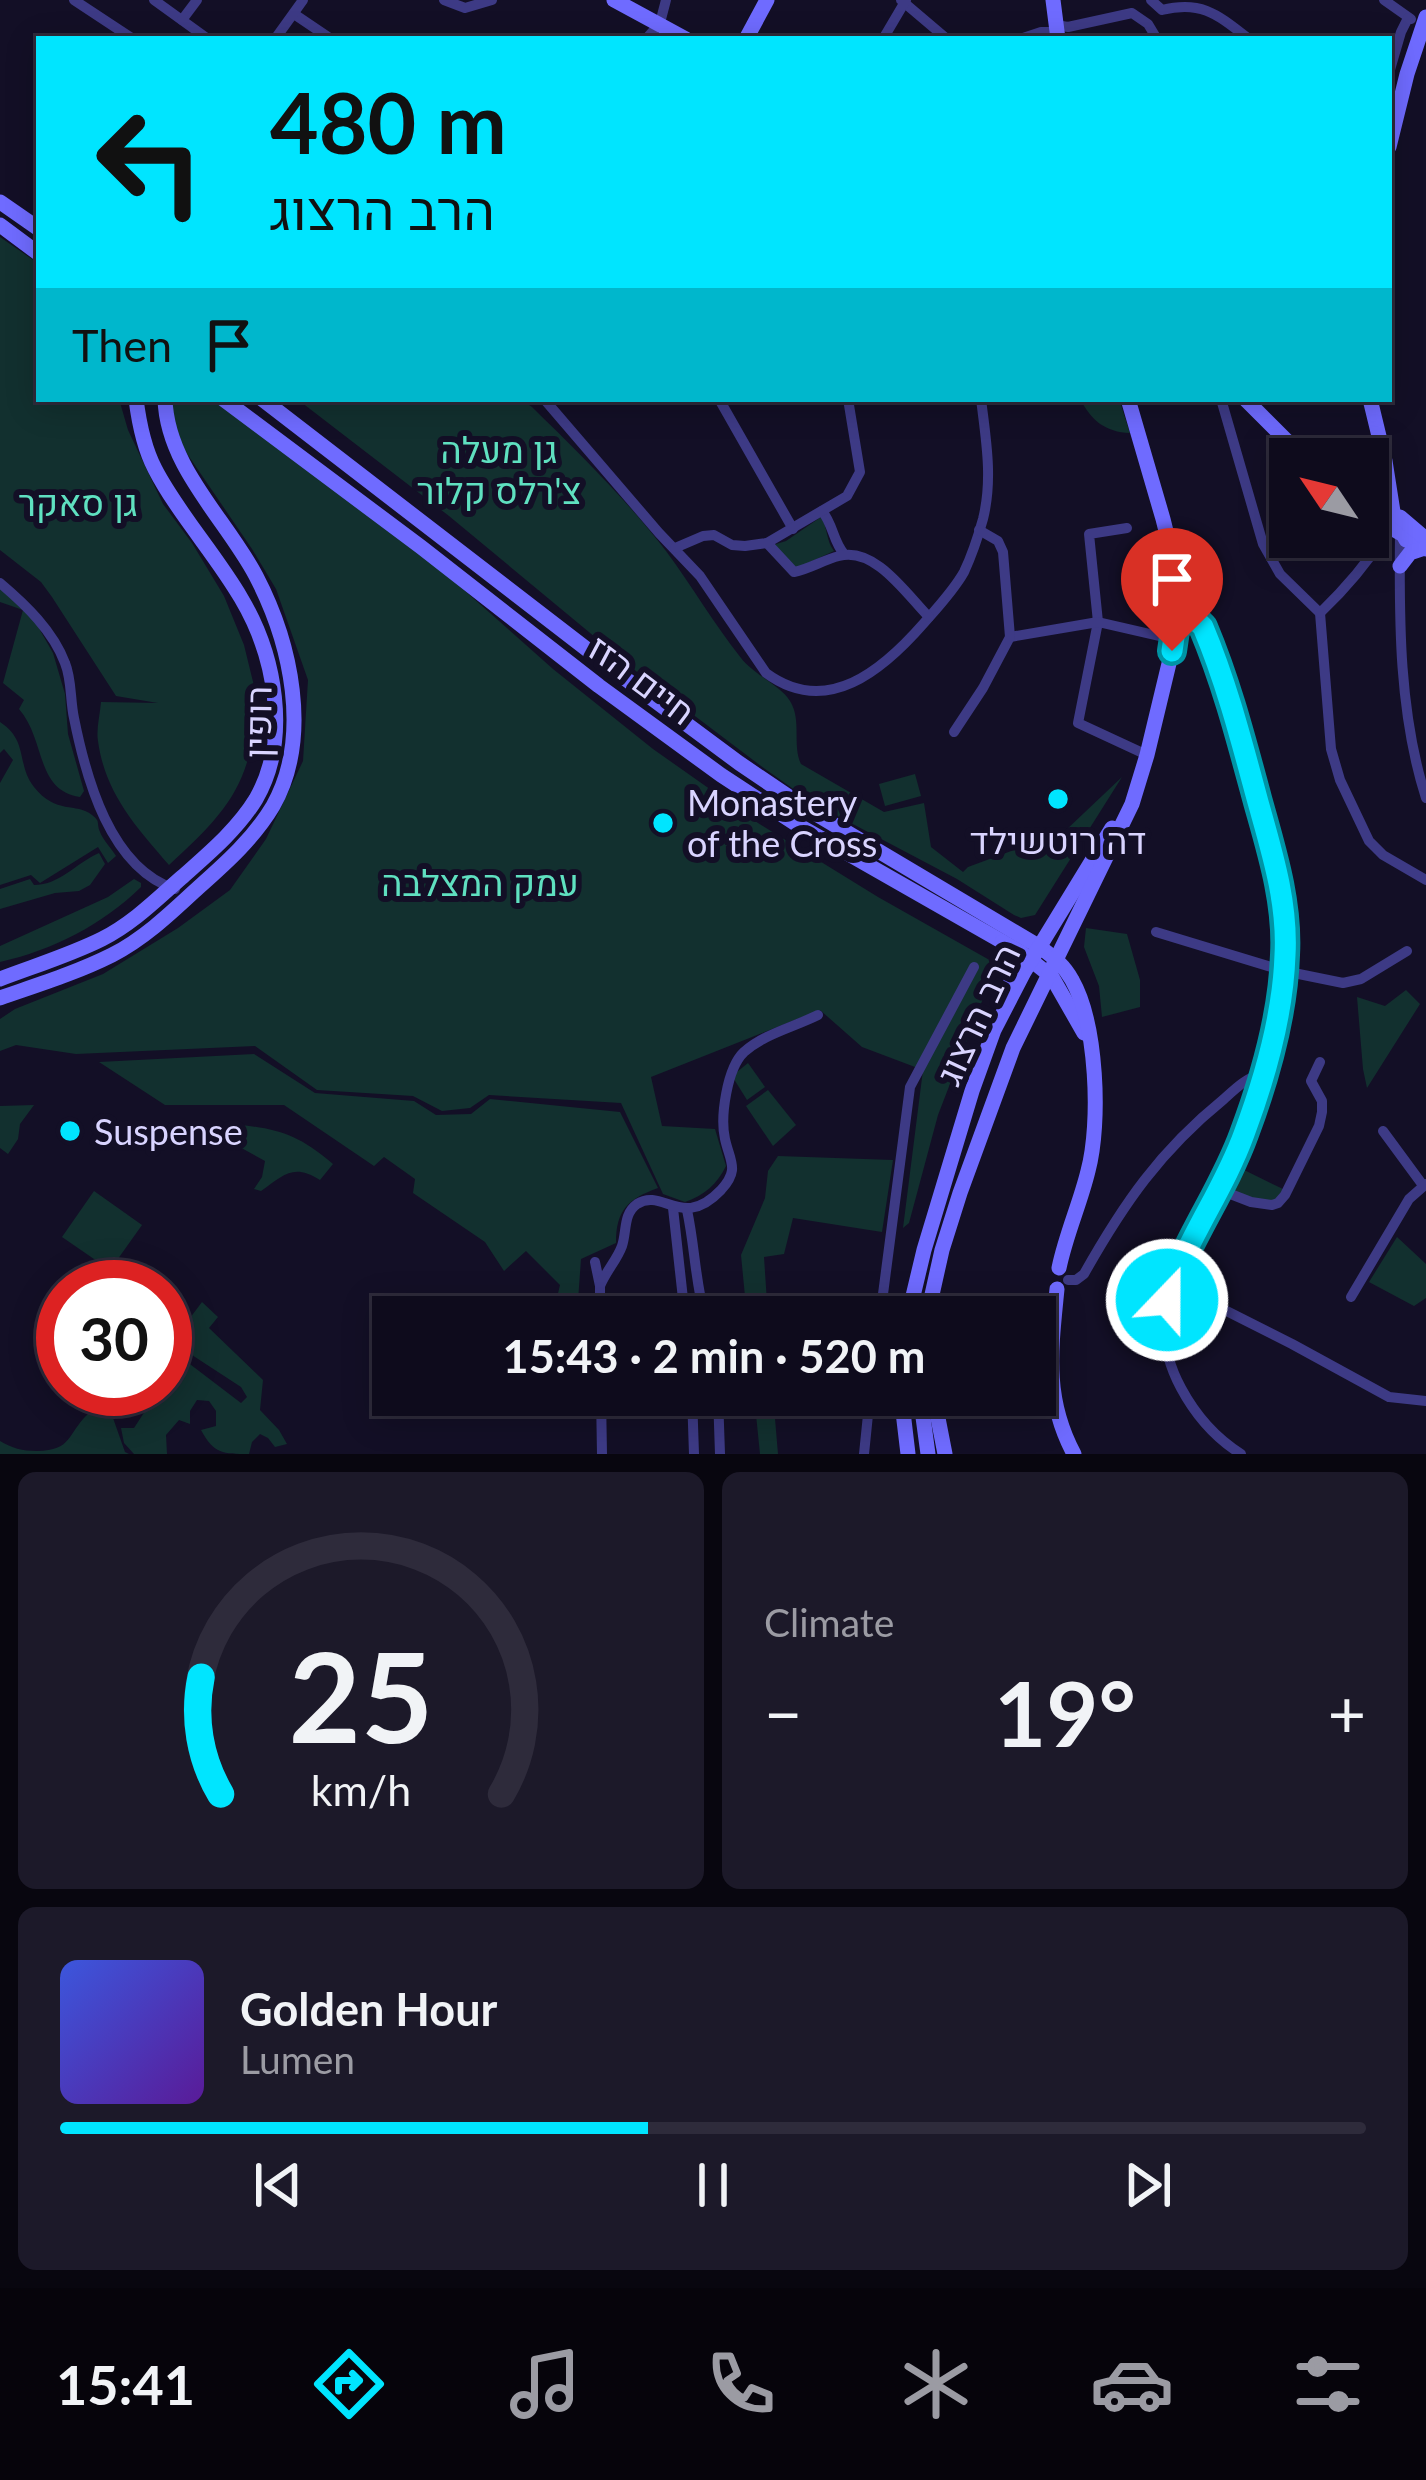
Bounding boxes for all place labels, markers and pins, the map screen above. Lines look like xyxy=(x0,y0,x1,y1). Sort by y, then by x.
pin xyxy=(1121,528,1223,651)
place label: Monastery of the Cross xyxy=(687,780,877,865)
marker: דה רוטשילד xyxy=(1045,786,1071,812)
marker: Monastery of the Cross xyxy=(650,810,676,836)
place label: דה רוטשילד xyxy=(970,818,1146,862)
place label: Suspense xyxy=(94,1109,243,1153)
marker: Suspense xyxy=(57,1118,83,1144)

